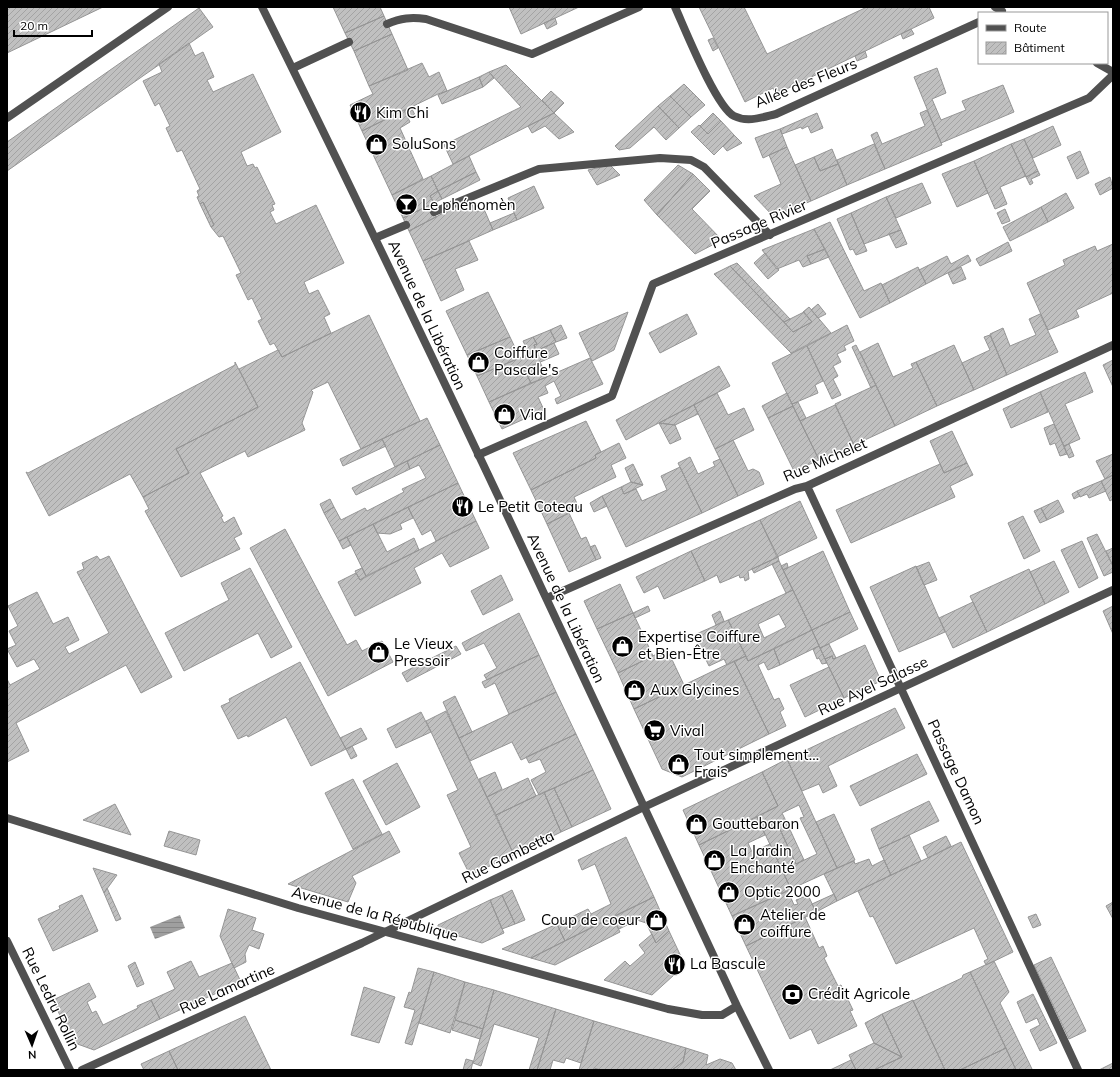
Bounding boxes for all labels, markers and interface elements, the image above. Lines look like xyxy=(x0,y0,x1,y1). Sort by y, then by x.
scale bar xyxy=(14,12,92,38)
legend xyxy=(978,12,1108,64)
text: 20 m xyxy=(20,18,48,33)
text: Route xyxy=(1014,20,1047,35)
text: Bâtiment xyxy=(1014,40,1065,55)
street label: Allée des Fleurs xyxy=(752,53,860,112)
restaurant icon: Kim Chi xyxy=(347,100,373,126)
place label: Kim Chi xyxy=(376,103,429,122)
shop icon: SoluSons xyxy=(363,131,389,157)
place label: SoluSons xyxy=(392,134,456,153)
bar icon: Le phénomèn xyxy=(393,192,419,218)
place label: Le phénomèn xyxy=(422,195,516,214)
street label: Passage Rivier xyxy=(708,195,810,252)
street label: Avenue de la Libération xyxy=(384,237,471,393)
place label: Coiffure Pascale's xyxy=(494,343,559,379)
shop icon: Coiffure Pascale's xyxy=(465,349,491,375)
shop icon: Vial xyxy=(491,402,517,428)
place label: Vial xyxy=(520,405,547,424)
street label: Rue Michelet xyxy=(780,433,869,486)
restaurant icon: Le Petit Coteau xyxy=(449,494,475,520)
place label: Le Petit Coteau xyxy=(478,497,583,516)
street label: Avenue de la Libération xyxy=(523,530,610,686)
place label: Expertise Coiffure et Bien-Être xyxy=(638,627,760,663)
shop icon: Expertise Coiffure et Bien-Être xyxy=(610,633,636,659)
place label: Le Vieux Pressoir xyxy=(394,634,453,670)
shop icon: Le Vieux Pressoir xyxy=(365,640,391,666)
street label: Rue Ayel Salasse xyxy=(815,652,931,719)
shop icon: Aux Glycines xyxy=(622,677,648,703)
place label: Aux Glycines xyxy=(650,680,739,699)
street label: Passage Damon xyxy=(924,716,989,828)
supermarket icon: Vival xyxy=(642,718,668,744)
place label: Vival xyxy=(670,721,704,740)
place label: Tout simplement... Frais xyxy=(694,745,819,781)
shop icon: Tout simplement... Frais xyxy=(665,751,691,777)
shop icon: Gouttebaron xyxy=(684,811,710,837)
place label: Gouttebaron xyxy=(712,814,799,833)
street label: Rue Gambetta xyxy=(458,826,557,887)
place label: La Jardin Enchanté xyxy=(730,841,795,877)
shop icon: La Jardin Enchanté xyxy=(701,847,727,873)
shop icon: Optic 2000 xyxy=(715,879,741,905)
street label: Avenue de la République xyxy=(290,882,461,945)
place label: Optic 2000 xyxy=(744,882,821,901)
place label: Atelier de coiffure xyxy=(760,905,826,941)
shop icon: Coup de coeur xyxy=(643,907,669,933)
place label: Coup de coeur xyxy=(541,910,641,929)
shop icon: Atelier de coiffure xyxy=(731,911,757,937)
street label: Rue Ledru Rollin xyxy=(18,944,85,1054)
restaurant icon: La Bascule xyxy=(662,951,688,977)
place label: La Bascule xyxy=(690,954,766,973)
street label: Rue Lamartine xyxy=(176,959,277,1018)
bank icon: Crédit Agricole xyxy=(780,981,806,1007)
place label: Crédit Agricole xyxy=(808,984,910,1003)
north arrow xyxy=(12,1025,52,1065)
text: N xyxy=(28,1048,37,1062)

